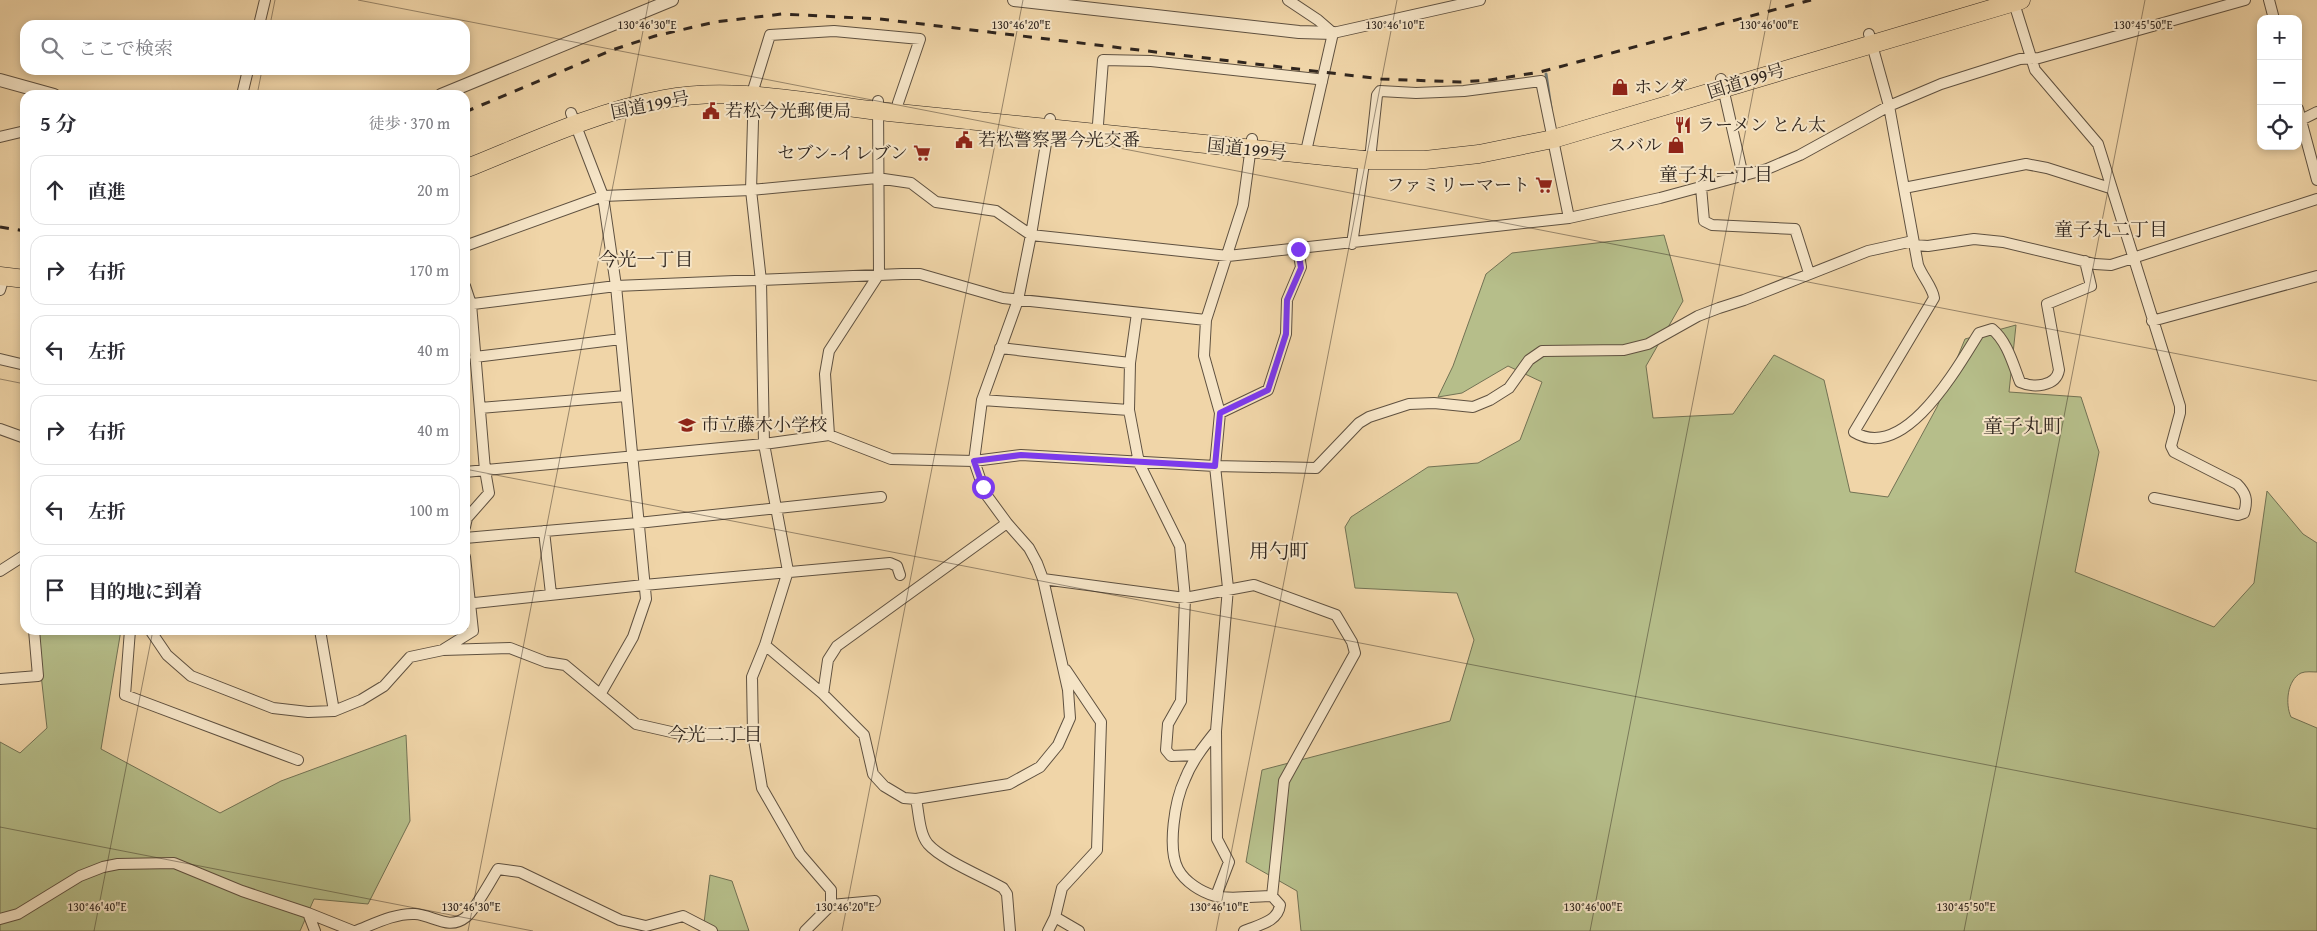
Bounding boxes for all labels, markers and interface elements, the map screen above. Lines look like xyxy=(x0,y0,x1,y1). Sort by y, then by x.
map controls xyxy=(2257,15,2302,150)
button: + xyxy=(2257,15,2302,60)
text: 130°46'30"E xyxy=(617,16,677,33)
text: 130°46'20"E xyxy=(991,16,1051,33)
text: 130°46'10"E xyxy=(1365,16,1425,33)
text: 130°46'00"E xyxy=(1739,16,1799,33)
text: 130°45'50"E xyxy=(2113,16,2173,33)
search box xyxy=(20,20,470,75)
icon: search xyxy=(38,34,66,62)
text: ここで検索 xyxy=(78,34,173,62)
street label: 国道199号 xyxy=(1704,56,1788,105)
button: − xyxy=(2257,60,2302,105)
place label: ホンダ xyxy=(1634,73,1687,100)
shop icon: ホンダ xyxy=(1610,77,1630,97)
street label: 国道199号 xyxy=(608,84,692,125)
place label: 若松今光郵便局 xyxy=(725,97,851,124)
public building icon: 若松今光郵便局 xyxy=(701,101,721,121)
button: locate xyxy=(2257,105,2302,150)
text: 5 分 xyxy=(40,108,77,139)
text: 徒歩 · 370 m xyxy=(369,111,450,135)
place label: ラーメン とん太 xyxy=(1697,111,1826,138)
restaurant icon: ラーメン とん太 xyxy=(1673,115,1693,135)
place label: 若松警察署今光交番 xyxy=(978,126,1140,153)
public building icon: 若松警察署今光交番 xyxy=(954,130,974,150)
street label: 国道199号 xyxy=(1206,131,1288,166)
place label: スバル xyxy=(1608,131,1662,158)
shop icon: スバル xyxy=(1666,135,1686,155)
place label: セブン-イレブン xyxy=(777,139,908,166)
supermarket icon: セブン-イレブン xyxy=(912,143,932,163)
district label: 童子丸一丁目 xyxy=(1659,160,1773,188)
place label: ファミリーマート xyxy=(1386,171,1530,198)
supermarket icon: ファミリーマート xyxy=(1534,175,1554,195)
icon: ahead xyxy=(41,176,69,204)
text: 直進 xyxy=(88,177,126,205)
text: 20 m xyxy=(417,178,449,202)
district label: 童子丸二丁目 xyxy=(2054,215,2168,243)
route end xyxy=(1287,238,1310,261)
district label: 今光一丁目 xyxy=(598,245,694,273)
icon: right xyxy=(41,256,69,284)
text: 右折 xyxy=(88,257,126,285)
text: 170 m xyxy=(409,258,449,282)
icon: left xyxy=(41,336,69,364)
text: 左折 xyxy=(88,337,126,365)
text: 40 m xyxy=(417,338,449,362)
place label: 市立藤木小学校 xyxy=(701,411,827,438)
district label: 童子丸町 xyxy=(1983,411,2063,440)
school or university icon: 市立藤木小学校 xyxy=(677,415,697,435)
icon: right xyxy=(41,416,69,444)
text: 右折 xyxy=(88,417,126,445)
text: 40 m xyxy=(417,418,449,442)
route start xyxy=(972,476,995,499)
icon: left xyxy=(41,496,69,524)
text: 左折 xyxy=(88,497,126,525)
text: 100 m xyxy=(409,498,449,522)
district label: 用勺町 xyxy=(1249,536,1309,565)
icon: arrive xyxy=(41,576,69,604)
text: 目的地に到着 xyxy=(88,577,202,605)
district label: 今光二丁目 xyxy=(667,720,763,748)
text: 130°46'40"E xyxy=(67,898,127,915)
text: 130°46'30"E xyxy=(441,898,501,915)
text: 130°46'20"E xyxy=(815,898,875,915)
text: 130°46'10"E xyxy=(1189,898,1249,915)
text: 130°46'00"E xyxy=(1563,898,1623,915)
text: 130°45'50"E xyxy=(1936,898,1996,915)

